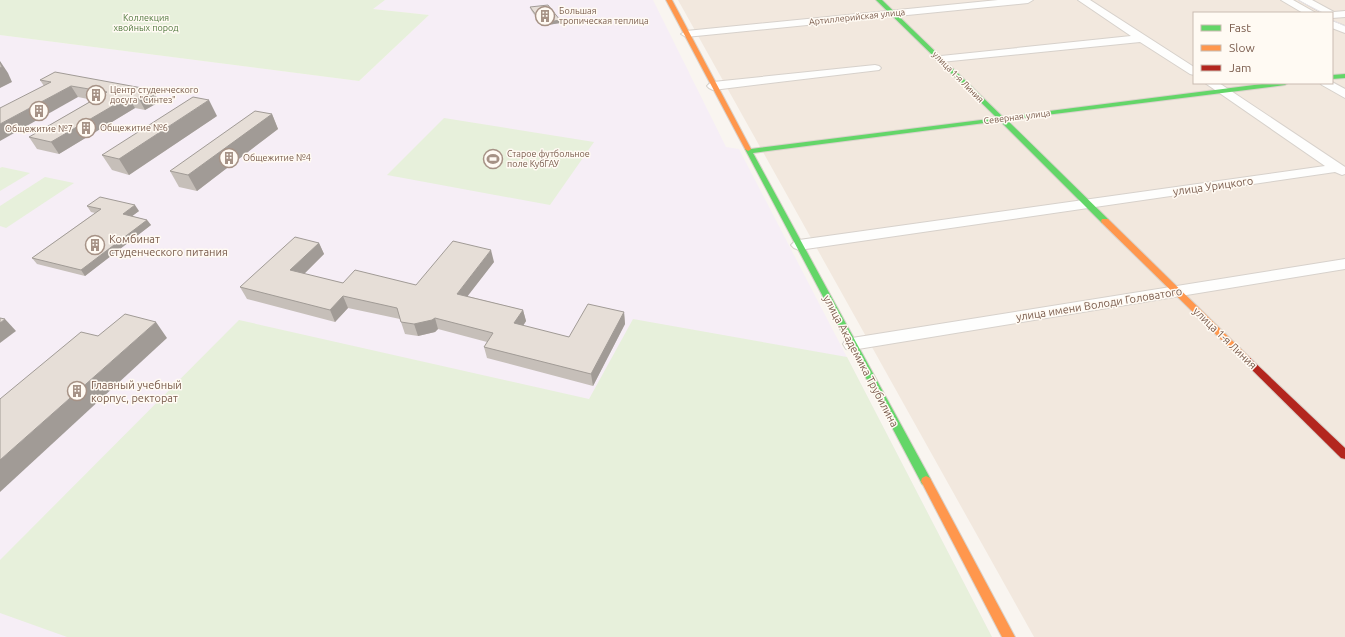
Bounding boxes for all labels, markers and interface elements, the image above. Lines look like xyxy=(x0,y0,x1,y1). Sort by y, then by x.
building icon: Большая тропическая теплица xyxy=(534,5,556,27)
place label: Большая тропическая теплица xyxy=(559,6,649,26)
street label: Артиллерийская улица xyxy=(808,7,906,27)
legend xyxy=(1193,12,1333,84)
park label: Коллекция хвойных пород xyxy=(114,13,178,33)
text: Fast xyxy=(1229,21,1251,34)
text: Slow xyxy=(1229,41,1255,54)
street label: улица 1-я Линия xyxy=(930,49,986,105)
text: Jam xyxy=(1229,61,1251,74)
building icon: Центр студенческого досуга "Синтез" xyxy=(85,84,107,106)
place label: Центр студенческого досуга "Синтез" xyxy=(110,85,199,105)
building icon: Общежитие №7 xyxy=(28,100,50,122)
street label: Северная улица xyxy=(983,108,1051,126)
building icon: Общежитие №6 xyxy=(75,117,97,139)
place label: Общежитие №6 xyxy=(100,123,168,133)
place label: Общежитие №7 xyxy=(5,124,73,134)
building icon: Общежитие №4 xyxy=(218,147,240,169)
sports icon: Старое футбольное поле КубГАУ xyxy=(482,148,504,170)
place label: Старое футбольное поле КубГАУ xyxy=(507,149,590,169)
place label: Общежитие №4 xyxy=(243,153,311,163)
street label: улица Урицкого xyxy=(1172,174,1254,198)
place label: Комбинат студенческого питания xyxy=(109,233,228,258)
building icon: Комбинат студенческого питания xyxy=(84,234,106,256)
street label: улица имени Володи Головатого xyxy=(1015,285,1183,323)
street label: улица Академика Трубилина xyxy=(821,293,901,429)
street label: улица 1-я Линия xyxy=(1191,305,1259,371)
place label: Главный учебный корпус, ректорат xyxy=(91,379,182,404)
building icon: Главный учебный корпус, ректорат xyxy=(66,380,88,402)

